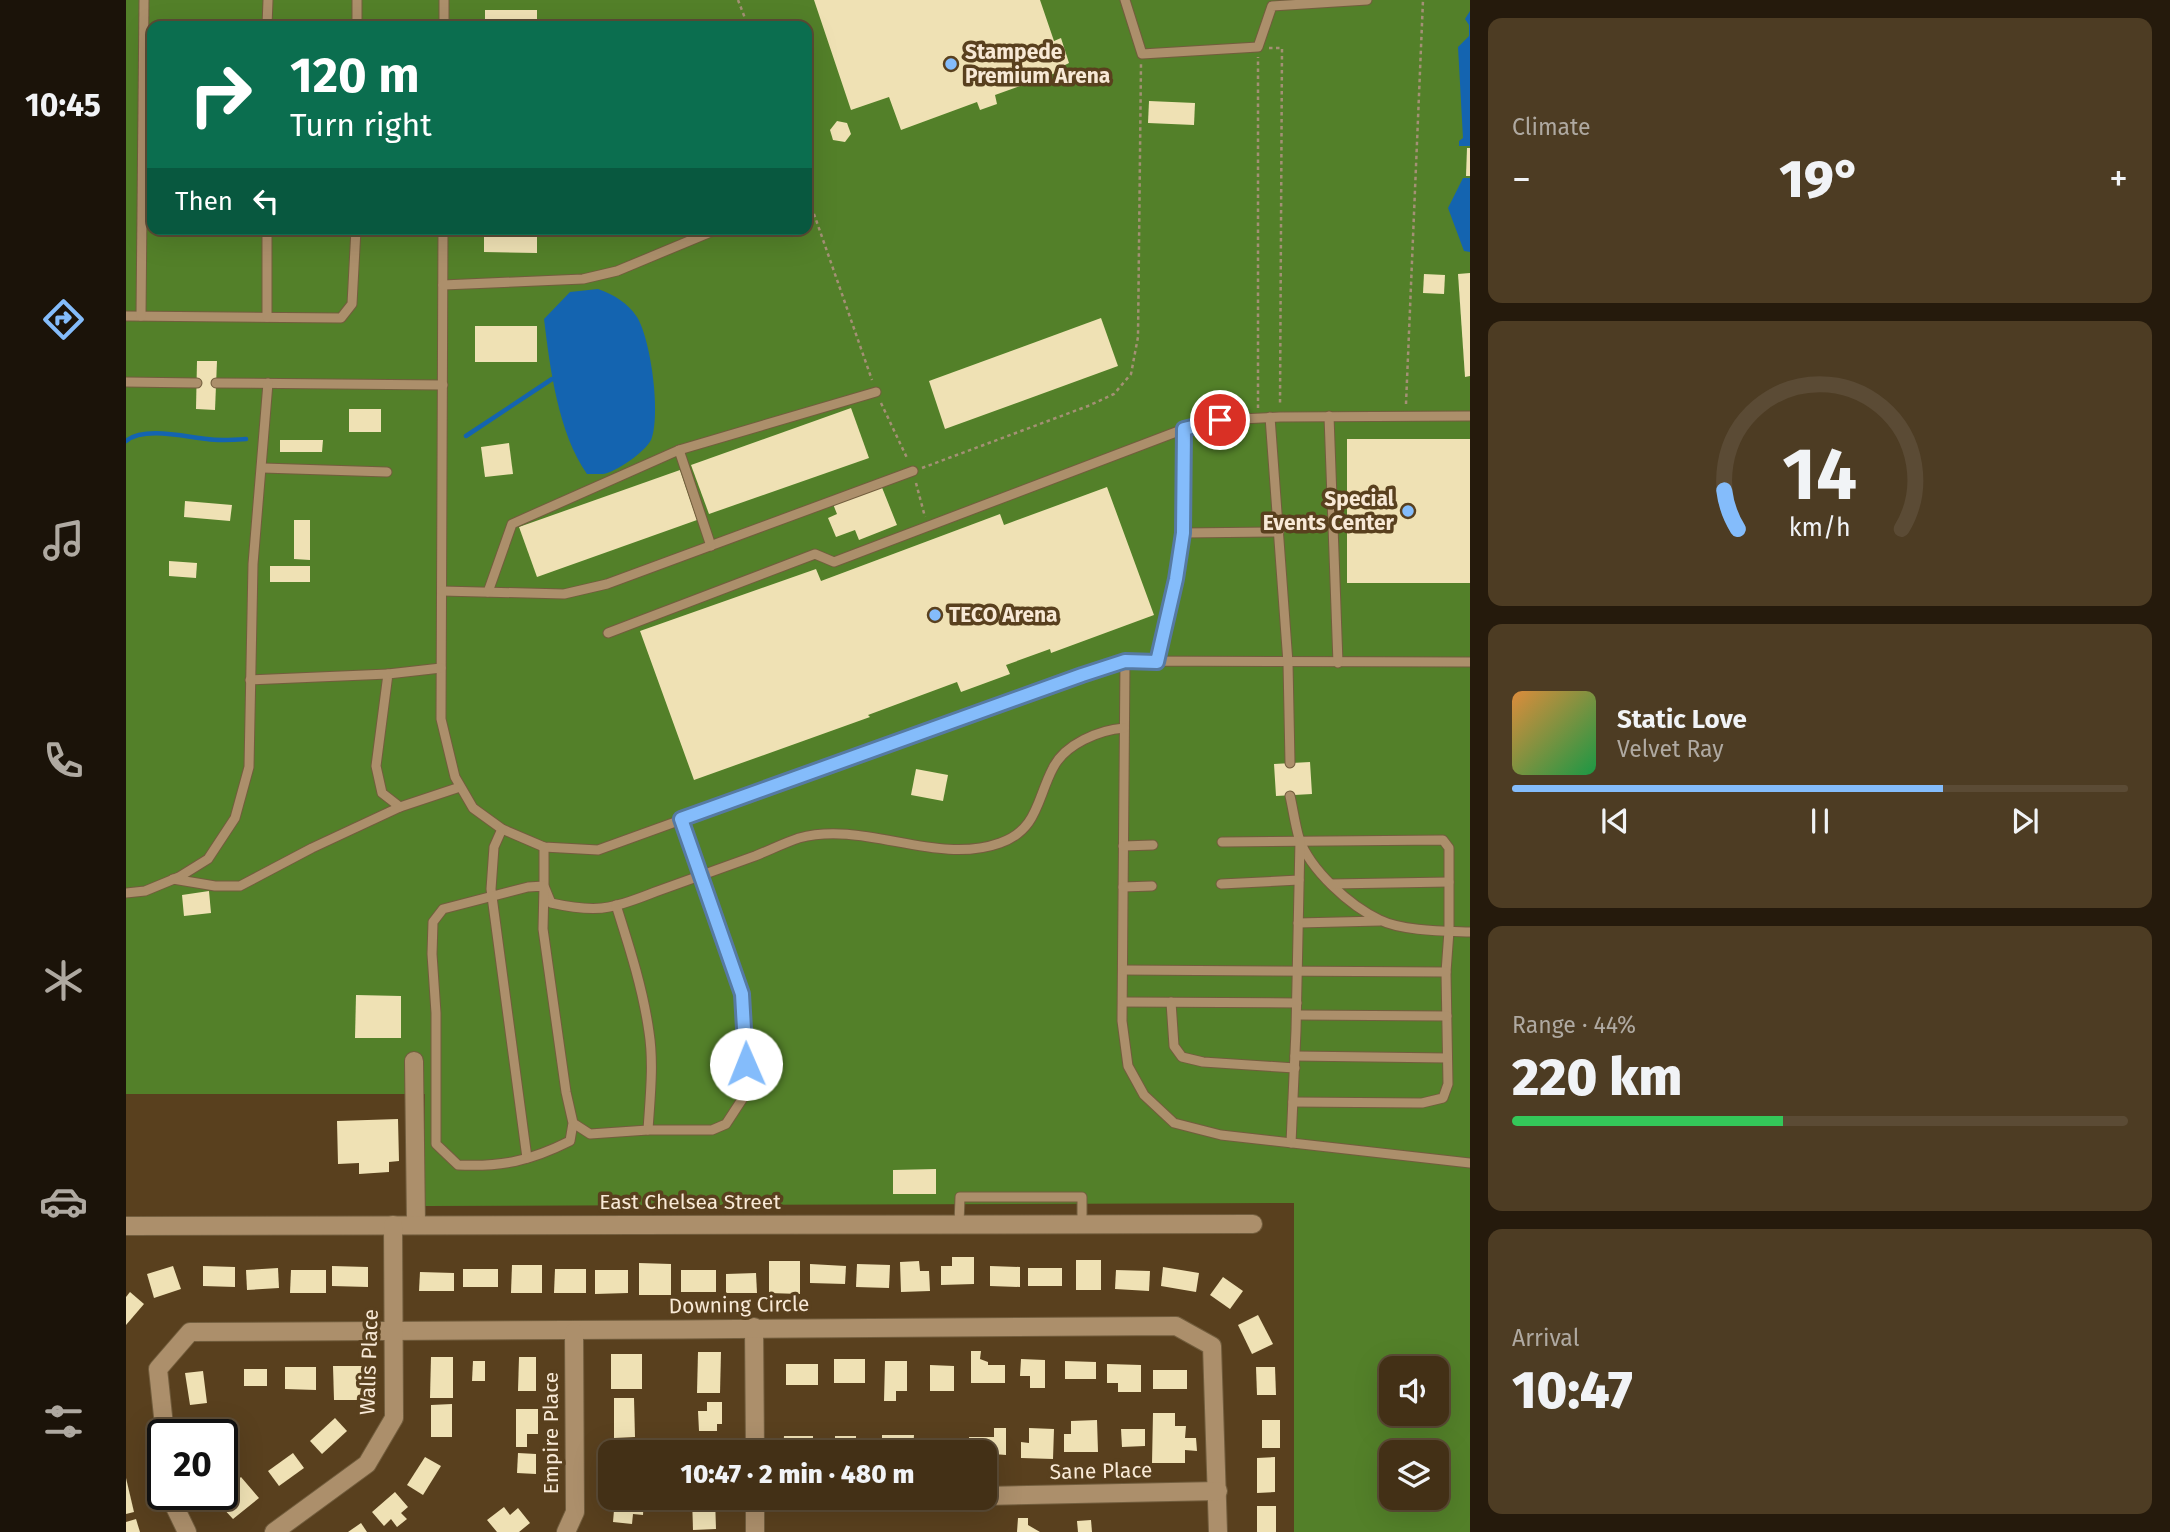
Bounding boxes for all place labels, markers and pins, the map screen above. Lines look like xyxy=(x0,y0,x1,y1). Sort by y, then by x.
place label: Stampede Premium Arena xyxy=(965,39,1110,89)
marker: Stampede Premium Arena xyxy=(943,56,959,72)
pin xyxy=(1190,390,1250,450)
place label: Special Events Center xyxy=(1263,486,1395,536)
marker: Special Events Center xyxy=(1400,503,1416,519)
place label: TECO Arena xyxy=(949,602,1058,628)
marker: TECO Arena xyxy=(927,607,943,623)

